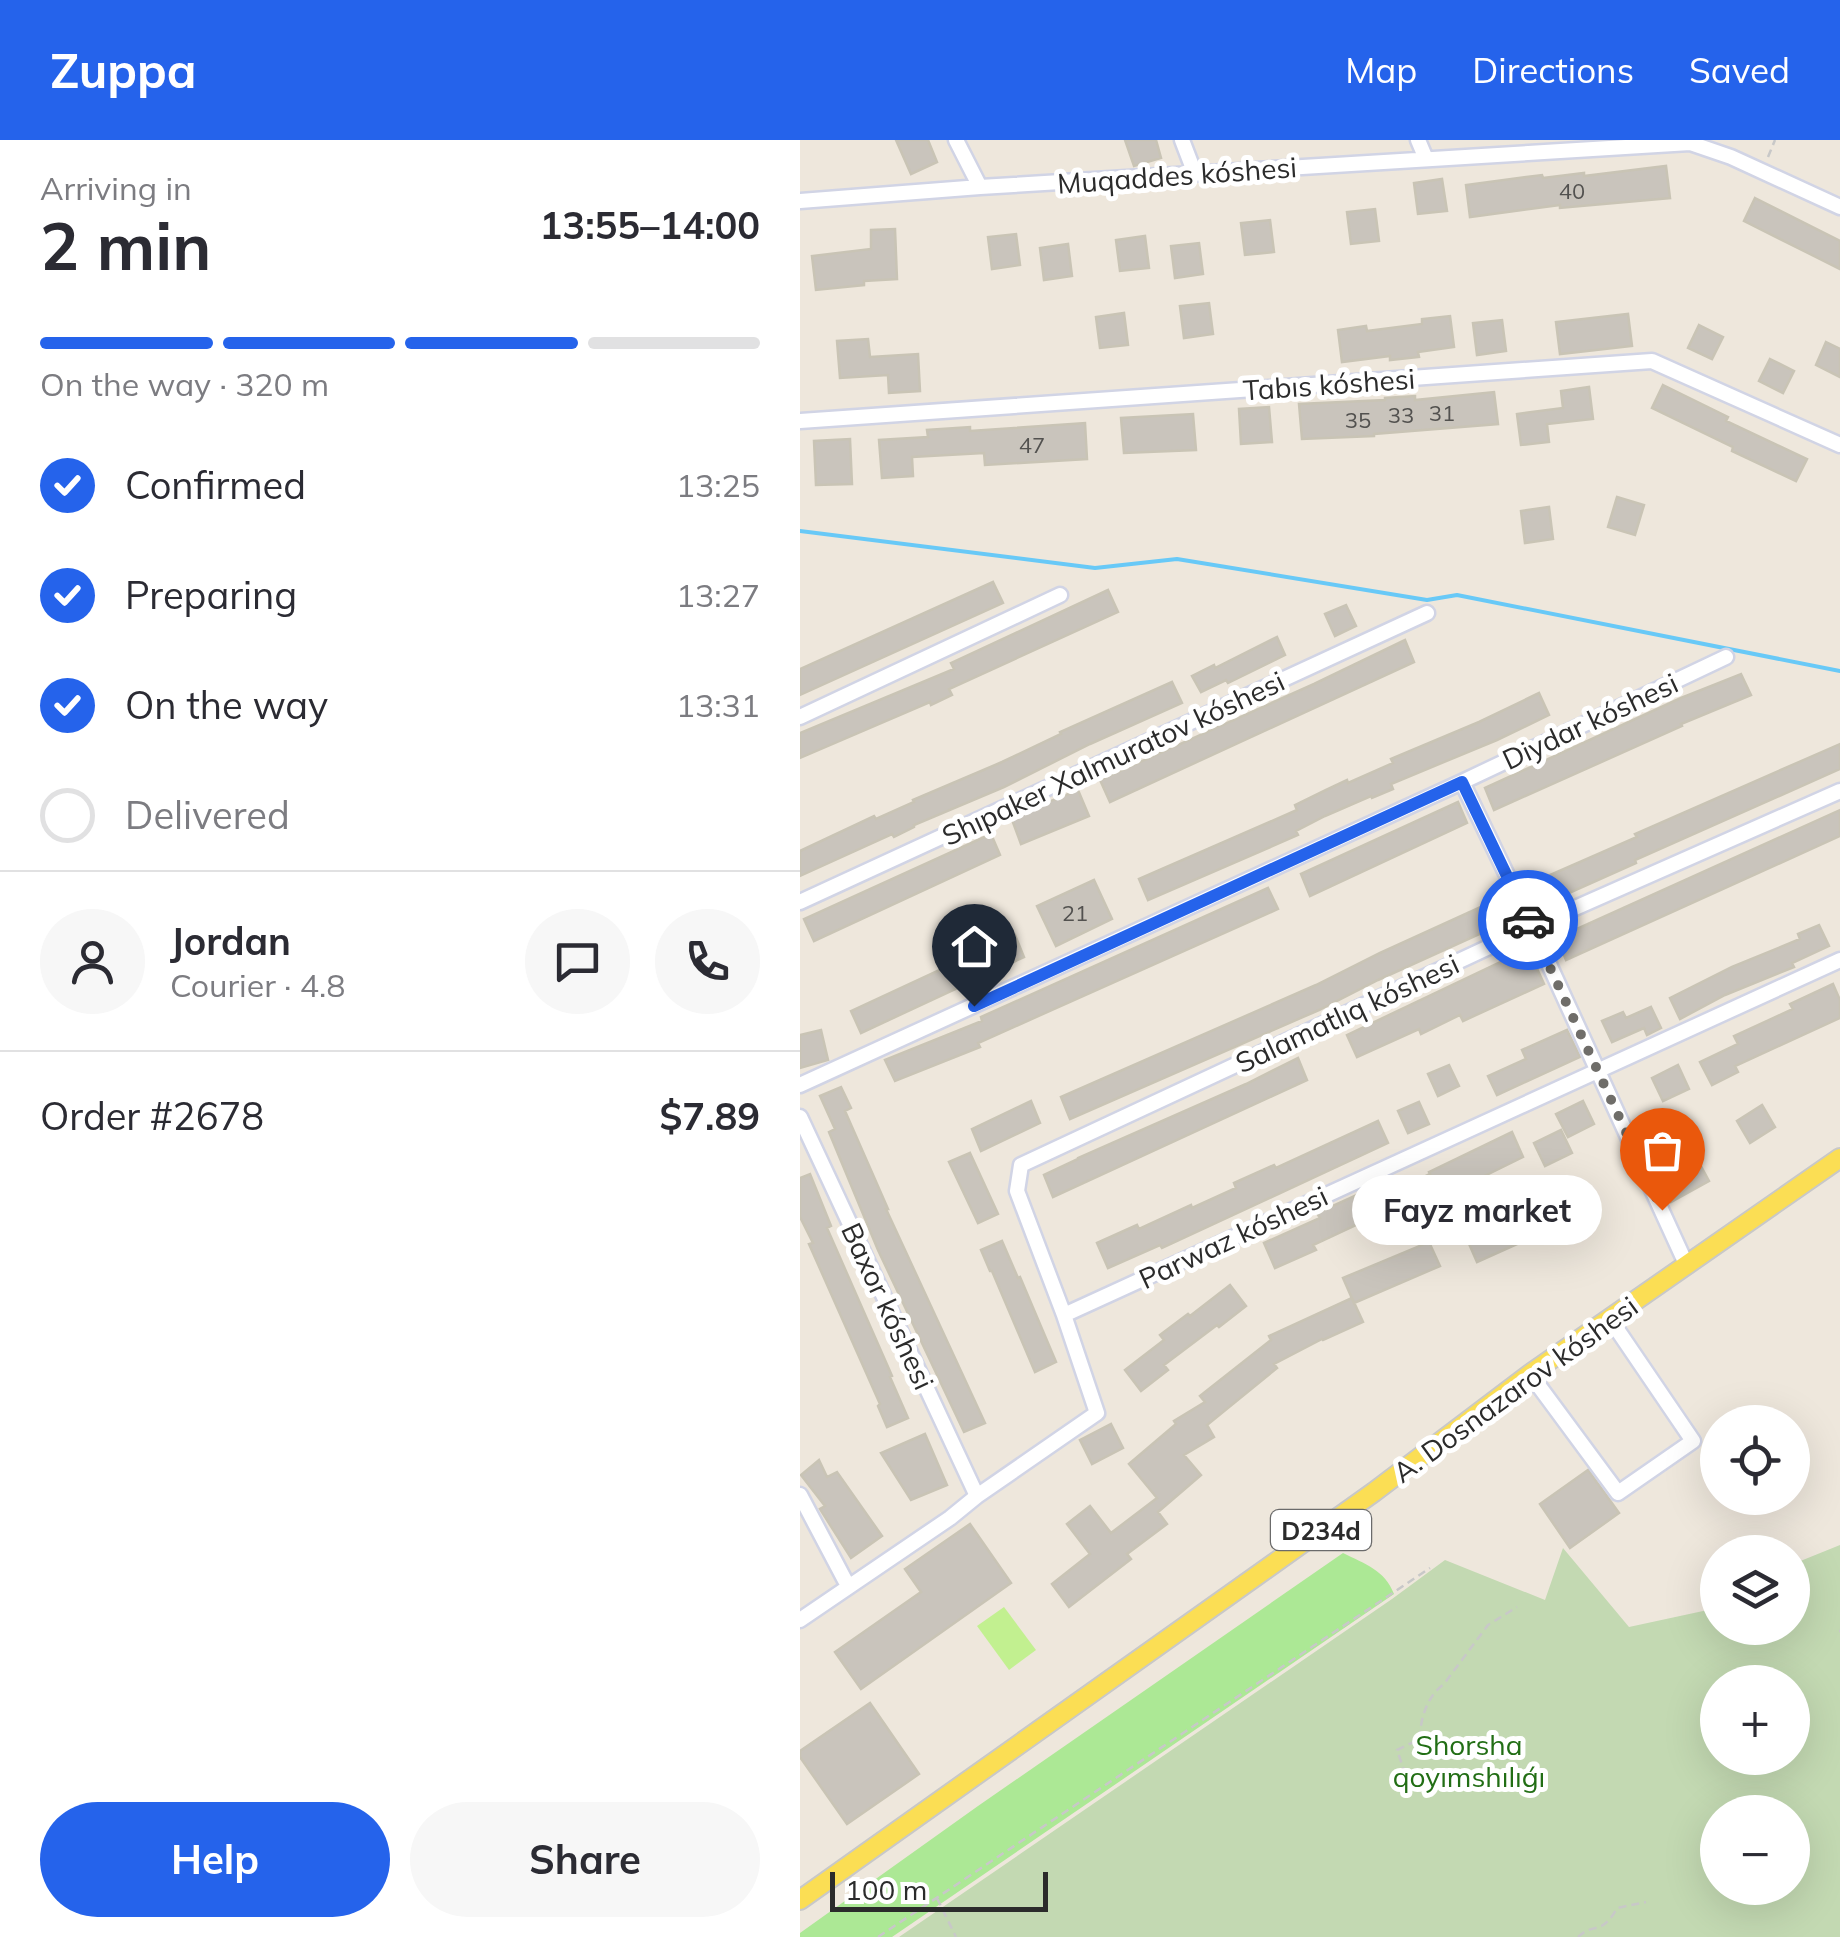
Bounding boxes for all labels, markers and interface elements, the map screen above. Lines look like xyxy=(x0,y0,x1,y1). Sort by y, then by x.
text: Zuppa xyxy=(50,40,197,100)
text: Map xyxy=(1345,48,1417,92)
text: Directions xyxy=(1472,48,1634,92)
text: Saved xyxy=(1689,48,1790,92)
street label: Muqaddes kóshesi xyxy=(1056,149,1298,201)
text: Arriving in xyxy=(40,168,192,208)
house number: 40 xyxy=(1559,177,1585,205)
text: 13:55–14:00 xyxy=(540,201,760,249)
text: 2 min xyxy=(40,205,211,286)
street label: Tabıs kóshesi xyxy=(1242,361,1416,407)
text: On the way · 320 m xyxy=(40,364,329,404)
house number: 31 xyxy=(1429,399,1455,427)
house number: 33 xyxy=(1388,401,1414,429)
house number: 35 xyxy=(1345,406,1371,434)
house number: 47 xyxy=(1019,431,1045,459)
icon: check xyxy=(40,458,95,513)
text: Confirmed xyxy=(125,461,306,509)
text: 13:25 xyxy=(676,465,760,505)
icon: check xyxy=(40,568,95,623)
text: Preparing xyxy=(125,571,297,619)
text: 13:27 xyxy=(676,575,760,615)
street label: Shıpaker Xalmuratov kóshesi xyxy=(936,663,1290,853)
street label: Diydar kóshesi xyxy=(1497,665,1683,777)
icon: check xyxy=(40,678,95,733)
text: On the way xyxy=(125,681,328,729)
text: 13:31 xyxy=(676,685,760,725)
text: Delivered xyxy=(125,791,290,839)
courier xyxy=(1478,870,1578,970)
icon: car xyxy=(1501,893,1556,948)
house number: 21 xyxy=(1062,899,1088,927)
pin xyxy=(932,904,1017,1007)
button: person xyxy=(40,909,145,1014)
button: chat xyxy=(525,909,630,1014)
button: phone xyxy=(655,909,760,1014)
text: Jordan xyxy=(170,917,291,965)
icon: home xyxy=(947,919,1002,974)
street label: Salamatlıq kóshesi xyxy=(1230,946,1464,1080)
text: Courier · 4.8 xyxy=(170,965,346,1005)
text: Order #2678 xyxy=(40,1092,264,1140)
text: $7.89 xyxy=(659,1092,760,1140)
pin xyxy=(1620,1108,1705,1211)
icon: bag xyxy=(1635,1123,1690,1178)
callout: Fayz market xyxy=(1352,1175,1602,1245)
street label: Parwaz kóshesi xyxy=(1133,1178,1333,1296)
text: Fayz market xyxy=(1383,1190,1571,1230)
street label: Baxor kóshesi xyxy=(834,1217,942,1395)
street label: A. Dosnazarov kóshesi xyxy=(1386,1288,1644,1490)
map controls xyxy=(1700,1405,1810,1905)
button: locate xyxy=(1700,1405,1810,1515)
road number: D234d xyxy=(1271,1510,1371,1550)
button: layers xyxy=(1700,1535,1810,1645)
button: + xyxy=(1700,1665,1810,1775)
park label: Shorsha qoyımshılıǵı xyxy=(1393,1727,1545,1794)
button: − xyxy=(1700,1795,1810,1905)
button: Help xyxy=(40,1802,390,1917)
button: Share xyxy=(410,1802,760,1917)
scale bar xyxy=(830,1867,1048,1912)
text: 100 m xyxy=(845,1872,927,1907)

